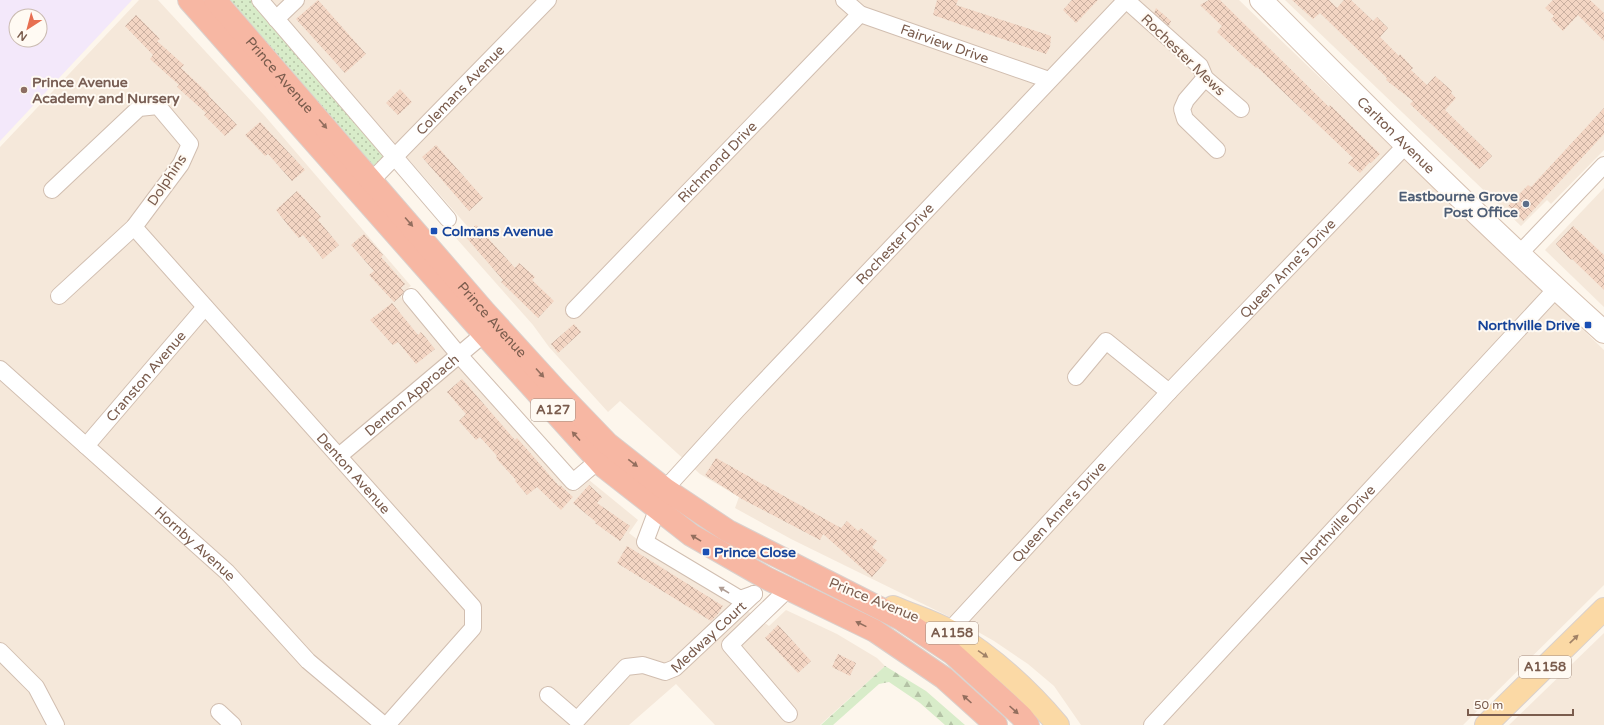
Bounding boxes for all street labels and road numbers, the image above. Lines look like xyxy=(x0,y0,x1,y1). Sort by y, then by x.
street label: Rochester Mews xyxy=(1137,11,1229,100)
street label: Fairview Drive xyxy=(898,20,991,67)
street label: Prince Avenue xyxy=(242,33,318,117)
street label: Colemans Avenue xyxy=(412,41,508,138)
street label: Carlton Avenue xyxy=(1354,93,1439,177)
street label: Richmond Drive xyxy=(674,118,760,206)
street label: Dolphins xyxy=(144,151,191,209)
street label: Rochester Drive xyxy=(852,200,937,288)
street label: Queen Anne's Drive xyxy=(1236,215,1339,322)
street label: Prince Avenue xyxy=(454,278,531,361)
street label: Cranston Avenue xyxy=(102,327,189,425)
street label: Denton Approach xyxy=(361,350,462,439)
road number: A127 xyxy=(531,399,575,421)
street label: Denton Avenue xyxy=(313,429,394,517)
street label: Queen Anne's Drive xyxy=(1008,458,1109,566)
street label: Northville Drive xyxy=(1296,481,1379,568)
street label: Hornby Avenue xyxy=(151,503,239,584)
street label: Prince Avenue xyxy=(826,574,922,626)
street label: Medway Court xyxy=(667,597,750,676)
road number: A1158 xyxy=(926,622,978,644)
road number: A1158 xyxy=(1519,656,1571,678)

